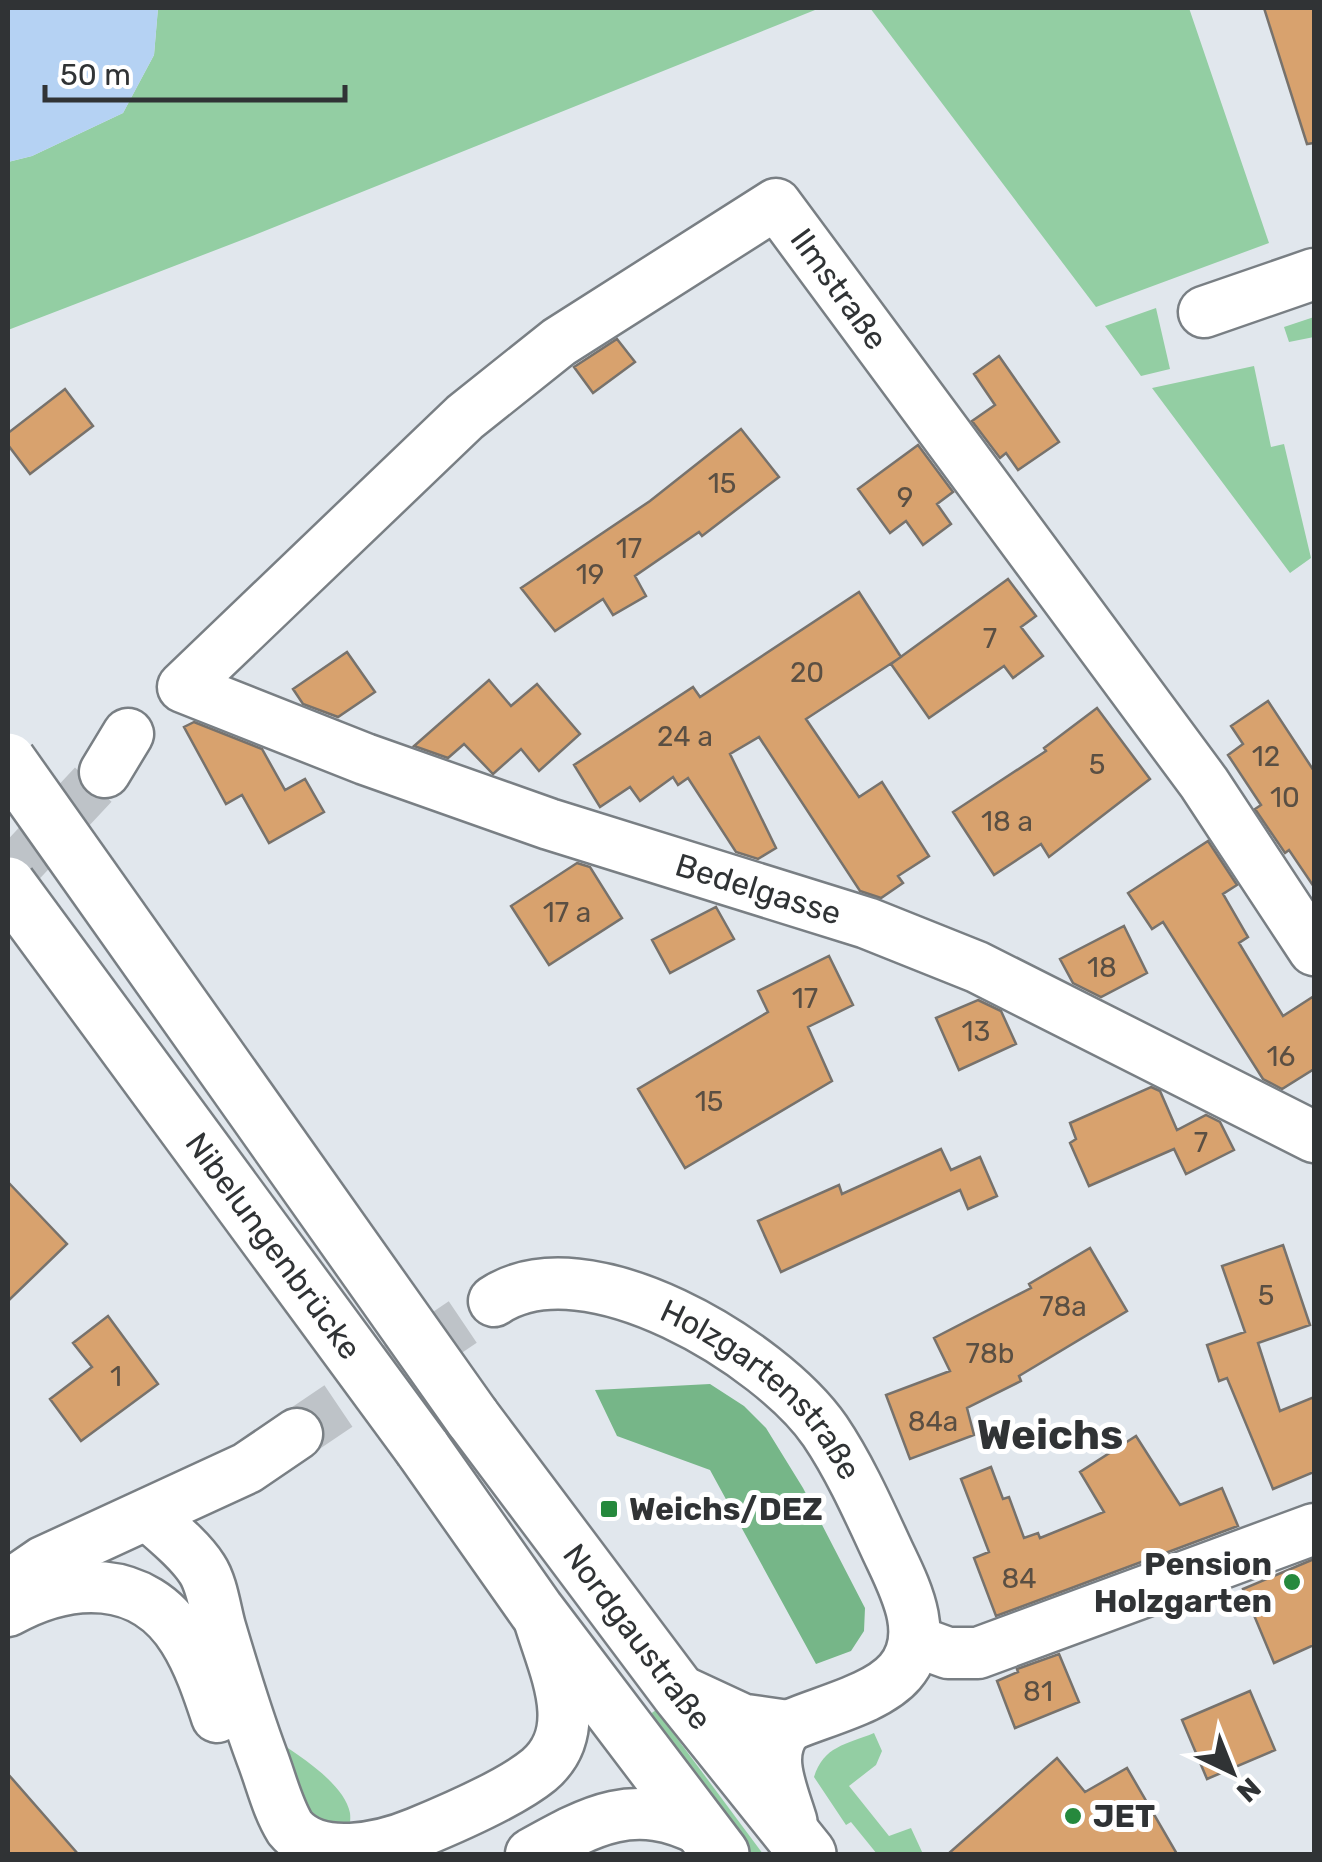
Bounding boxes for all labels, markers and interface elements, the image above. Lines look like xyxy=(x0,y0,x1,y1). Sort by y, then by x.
scale bar xyxy=(45,40,345,102)
text: 50 m xyxy=(60,57,131,93)
street label: Ilmstraße xyxy=(782,221,896,357)
house number: 15 xyxy=(708,467,736,500)
house number: 9 xyxy=(897,481,913,514)
house number: 17 xyxy=(616,532,642,565)
house number: 19 xyxy=(576,558,604,591)
house number: 7 xyxy=(983,622,997,655)
house number: 20 xyxy=(790,656,824,689)
house number: 24 a xyxy=(657,720,713,753)
house number: 12 xyxy=(1252,740,1280,773)
house number: 5 xyxy=(1089,748,1105,781)
house number: 10 xyxy=(1270,781,1300,814)
house number: 18 a xyxy=(981,805,1033,838)
street label: Bedelgasse xyxy=(671,846,846,933)
house number: 17 a xyxy=(543,896,591,929)
house number: 18 xyxy=(1087,951,1117,984)
house number: 17 xyxy=(792,982,818,1015)
house number: 13 xyxy=(962,1015,990,1048)
house number: 16 xyxy=(1267,1040,1295,1073)
house number: 15 xyxy=(695,1085,723,1118)
street label: Nibelungenbrücke xyxy=(178,1125,369,1367)
house number: 7 xyxy=(1194,1126,1208,1159)
house number: 5 xyxy=(1258,1279,1274,1312)
house number: 78a xyxy=(1039,1290,1087,1323)
street label: Holzgartenstraße xyxy=(655,1291,869,1486)
house number: 78b xyxy=(966,1337,1014,1370)
house number: 1 xyxy=(110,1360,122,1393)
house number: 84a xyxy=(908,1405,958,1438)
district label: Weichs xyxy=(977,1410,1123,1460)
place label: Weichs/DEZ xyxy=(629,1490,823,1528)
marker: Weichs/DEZ xyxy=(598,1498,620,1520)
street label: Nordgaustraße xyxy=(555,1537,720,1737)
place label: Pension Holzgarten xyxy=(1094,1545,1272,1620)
house number: 84 xyxy=(1001,1562,1037,1595)
marker: Pension Holzgarten xyxy=(1281,1571,1303,1593)
house number: 81 xyxy=(1023,1675,1053,1708)
north arrow xyxy=(1182,1722,1282,1822)
text: N xyxy=(1230,1771,1267,1809)
place label: JET xyxy=(1093,1797,1155,1835)
marker: JET xyxy=(1062,1805,1084,1827)

